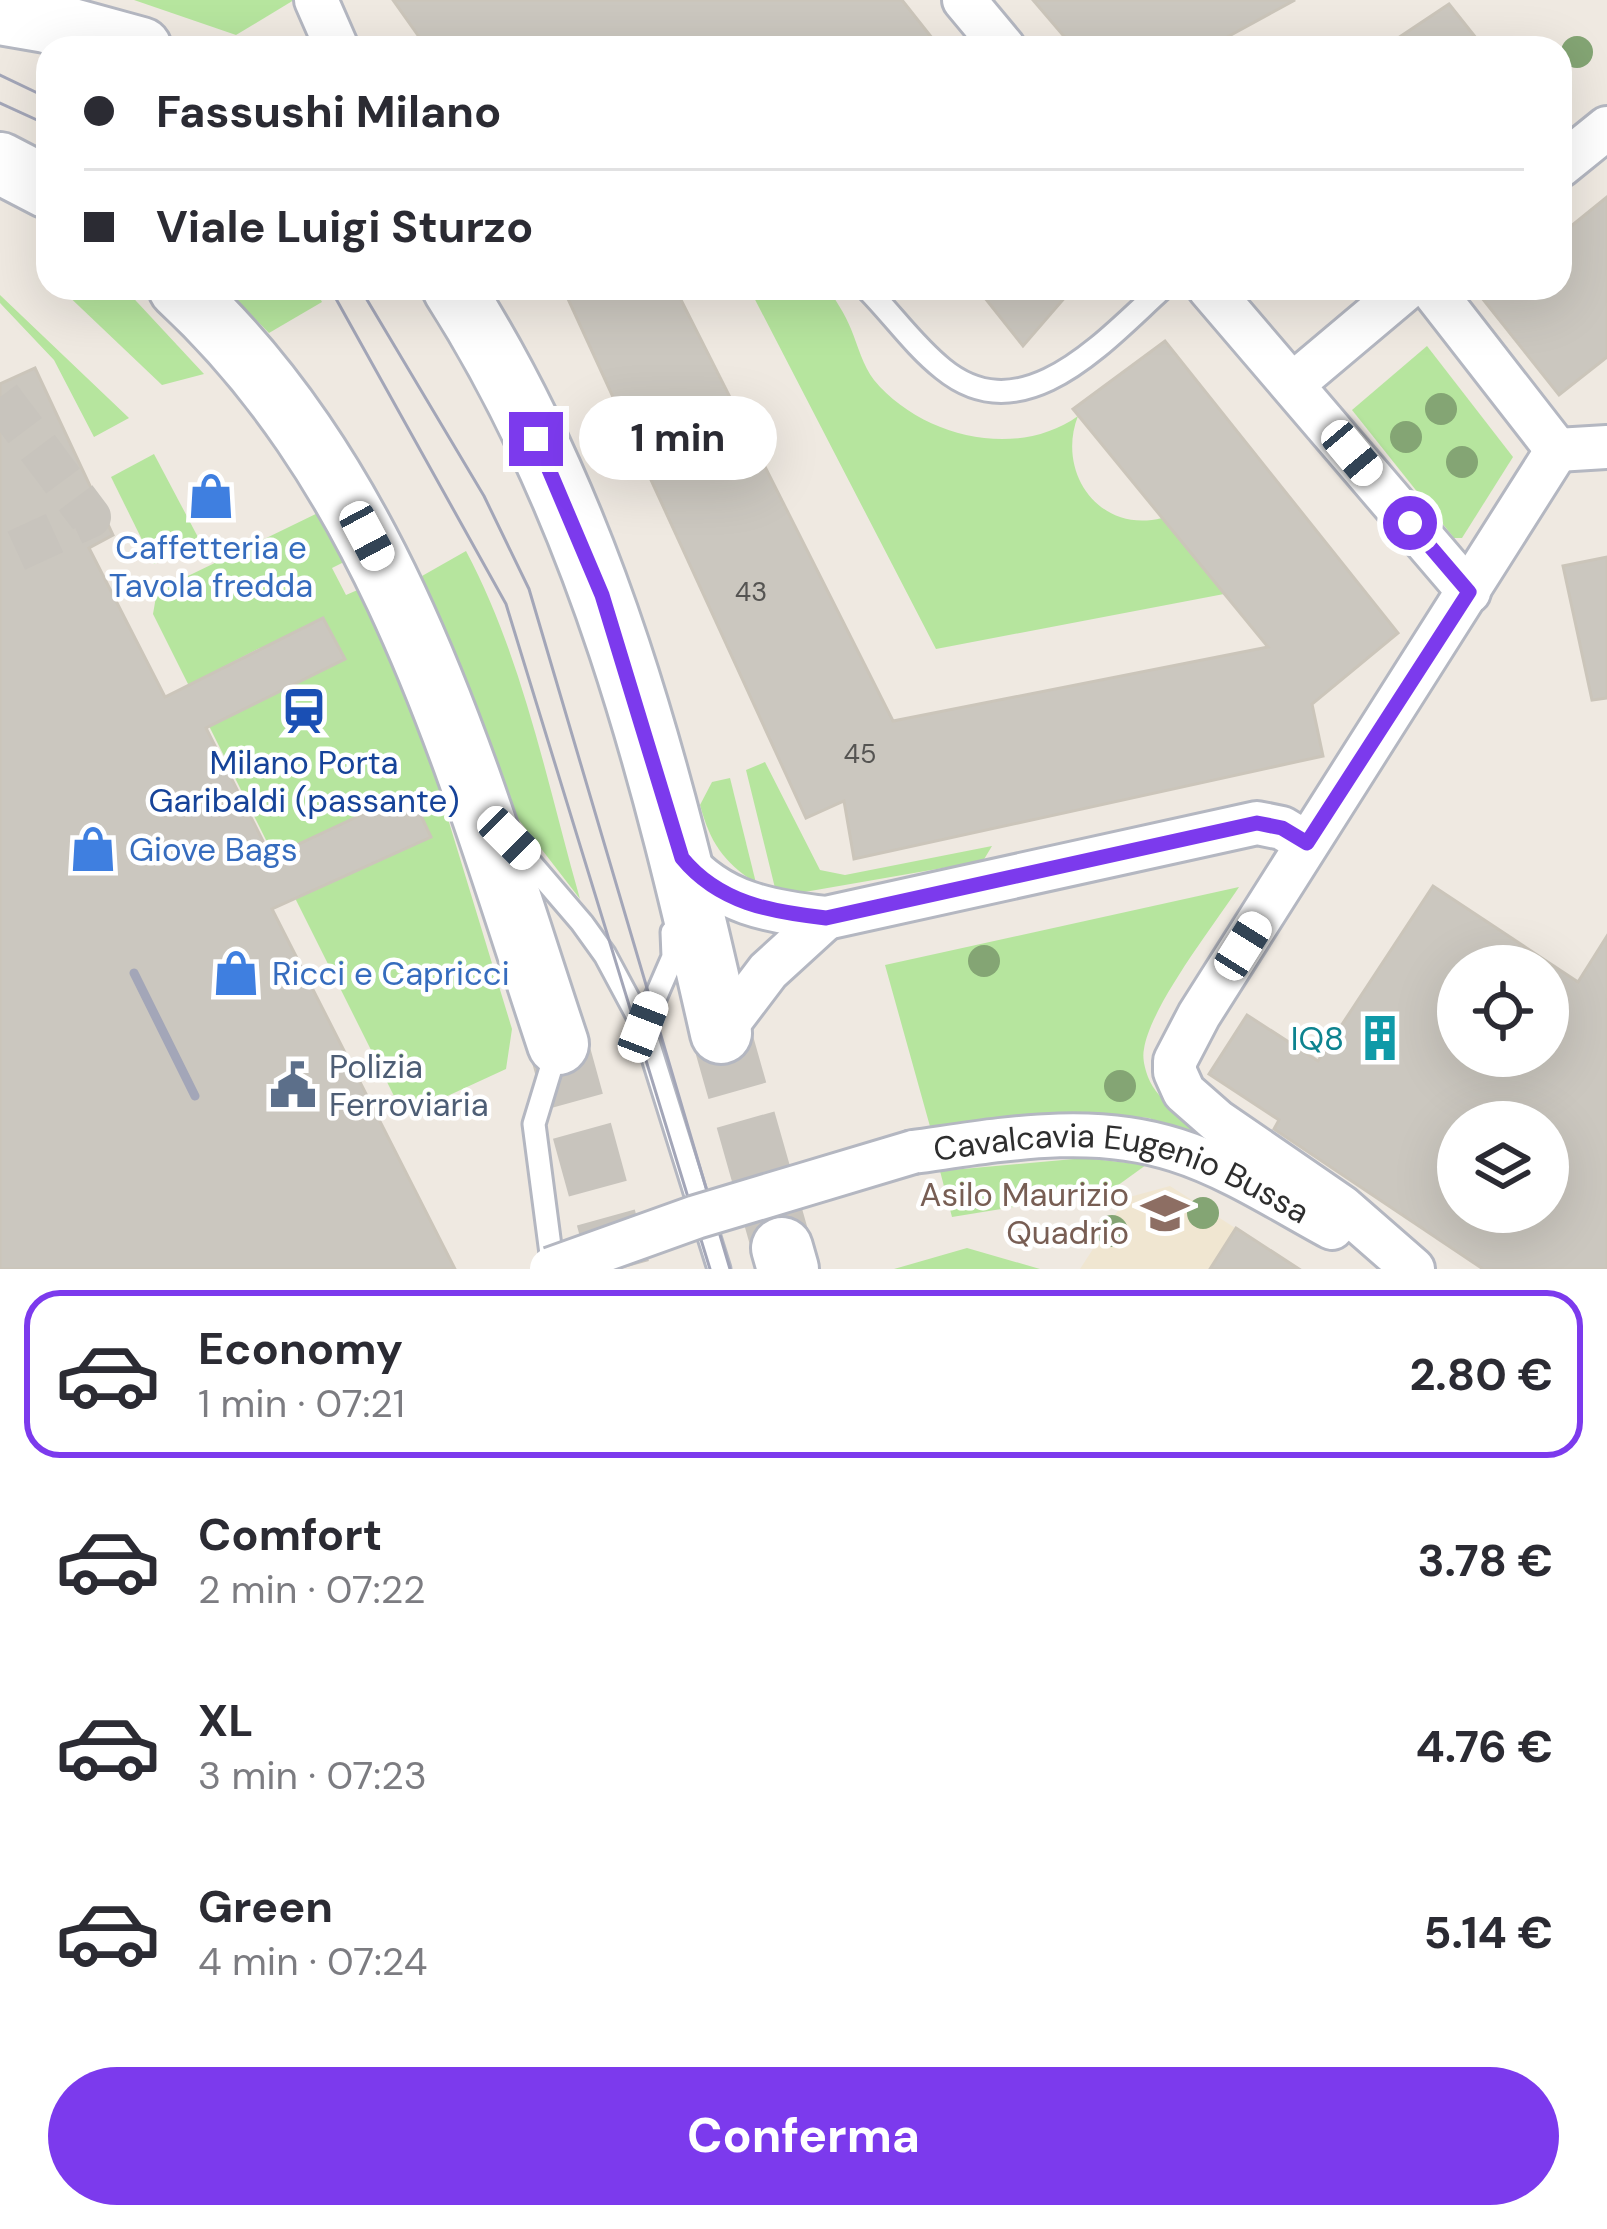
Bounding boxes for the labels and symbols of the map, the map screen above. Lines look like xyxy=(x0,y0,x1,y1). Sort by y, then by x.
callout: 1 min xyxy=(578,397,776,481)
route end xyxy=(509,412,563,466)
car xyxy=(1315,414,1389,492)
shop icon: Caffetteria e Tavola fredda xyxy=(186,471,236,521)
car xyxy=(334,496,400,576)
route start xyxy=(1383,496,1437,550)
place label: Caffetteria e Tavola fredda xyxy=(109,526,313,607)
house number: 43 xyxy=(735,574,767,609)
station icon: Milano Porta Garibaldi (passante) xyxy=(279,686,329,736)
house number: 45 xyxy=(844,736,876,771)
place label: Milano Porta Garibaldi (passante) xyxy=(149,741,459,822)
car xyxy=(471,800,547,876)
shop icon: Giove Bags xyxy=(68,824,118,874)
place label: Giove Bags xyxy=(129,828,298,871)
car xyxy=(1209,906,1277,986)
shop icon: Ricci e Capricci xyxy=(211,948,261,998)
place label: Ricci e Capricci xyxy=(272,952,510,995)
car xyxy=(613,987,673,1067)
building icon: IQ8 xyxy=(1355,1013,1405,1063)
place label: IQ8 xyxy=(1291,1017,1344,1060)
place label: Polizia Ferroviaria xyxy=(329,1045,489,1126)
public building icon: Polizia Ferroviaria xyxy=(268,1060,318,1110)
street label: Cavalcavia Eugenio Bussa xyxy=(930,1114,1317,1233)
place label: Asilo Maurizio Quadrio xyxy=(920,1173,1129,1254)
school or university icon: Asilo Maurizio Quadrio xyxy=(1140,1188,1190,1238)

